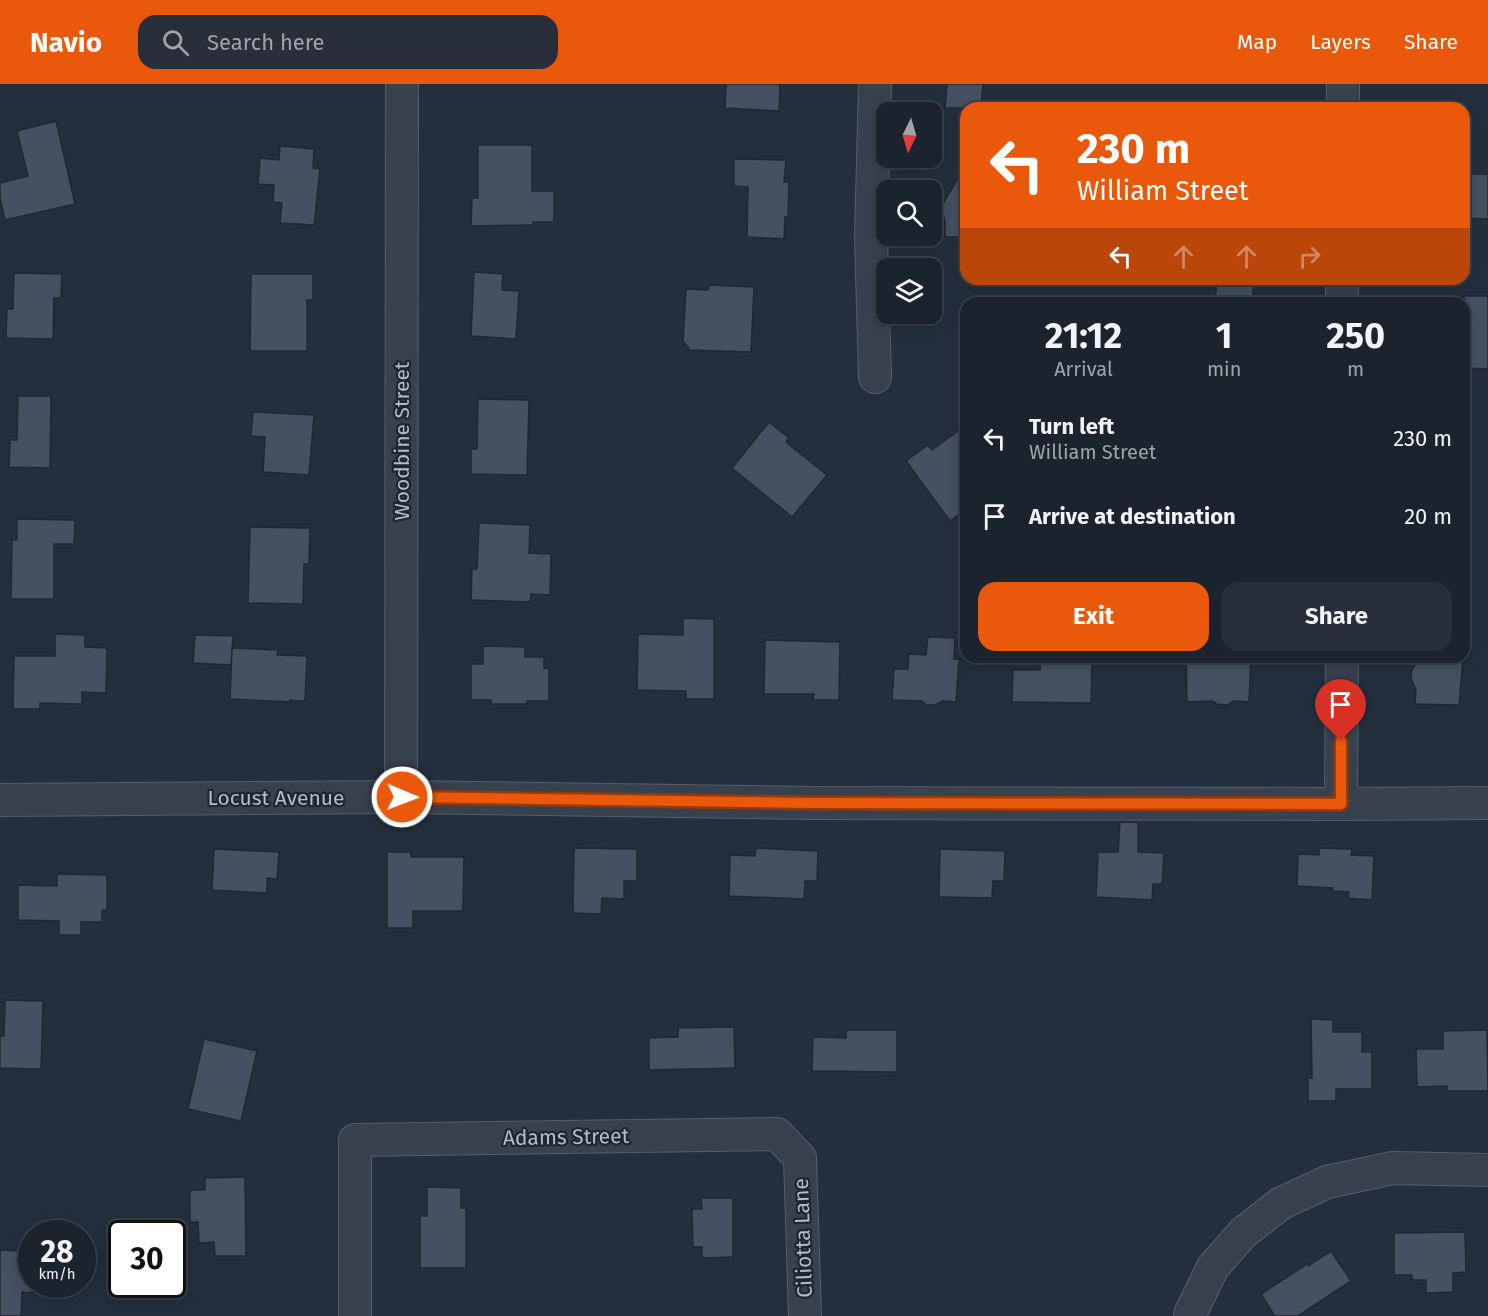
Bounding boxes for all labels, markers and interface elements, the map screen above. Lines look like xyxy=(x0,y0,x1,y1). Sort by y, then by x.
search box xyxy=(138,15,558,69)
text: Navio xyxy=(30,26,102,59)
icon: search xyxy=(159,26,192,59)
text: Search here xyxy=(207,29,325,56)
text: Map xyxy=(1237,29,1277,55)
text: Layers xyxy=(1310,29,1371,55)
text: Share xyxy=(1404,29,1458,55)
north arrow xyxy=(876,102,942,168)
map controls xyxy=(876,102,942,324)
text: 230 m xyxy=(1077,124,1190,174)
icon: left xyxy=(978,126,1056,204)
text: William Street xyxy=(1077,175,1249,207)
button: search xyxy=(876,180,942,246)
icon: left xyxy=(1104,240,1137,273)
icon: ahead xyxy=(1167,240,1200,273)
icon: ahead xyxy=(1230,240,1263,273)
icon: right xyxy=(1293,240,1326,273)
button: layers xyxy=(876,258,942,324)
text: 21:12 xyxy=(1045,314,1122,358)
text: 1 xyxy=(1216,314,1233,358)
text: 250 xyxy=(1326,314,1385,358)
text: Arrival xyxy=(1054,357,1113,381)
text: min xyxy=(1207,357,1241,381)
text: m xyxy=(1347,357,1364,381)
street label: Woodbine Street xyxy=(389,361,415,520)
text: Turn left xyxy=(1029,413,1114,440)
icon: left xyxy=(978,422,1011,455)
text: 230 m xyxy=(1393,425,1452,452)
text: William Street xyxy=(1029,440,1156,464)
icon: arrive xyxy=(978,500,1011,533)
text: Arrive at destination xyxy=(1029,503,1236,530)
text: 20 m xyxy=(1404,503,1452,530)
button: Exit xyxy=(978,582,1209,651)
button: Share xyxy=(1221,582,1452,651)
pin xyxy=(1315,679,1366,741)
icon: arrive xyxy=(1324,688,1357,721)
position arrow xyxy=(370,765,434,829)
street label: Locust Avenue xyxy=(208,785,344,811)
street label: Adams Street xyxy=(503,1123,630,1151)
street label: Ciliotta Lane xyxy=(788,1178,818,1298)
speed limit sign: 30 xyxy=(108,1220,186,1298)
text: 28 xyxy=(41,1234,73,1270)
text: km/h xyxy=(38,1265,76,1283)

